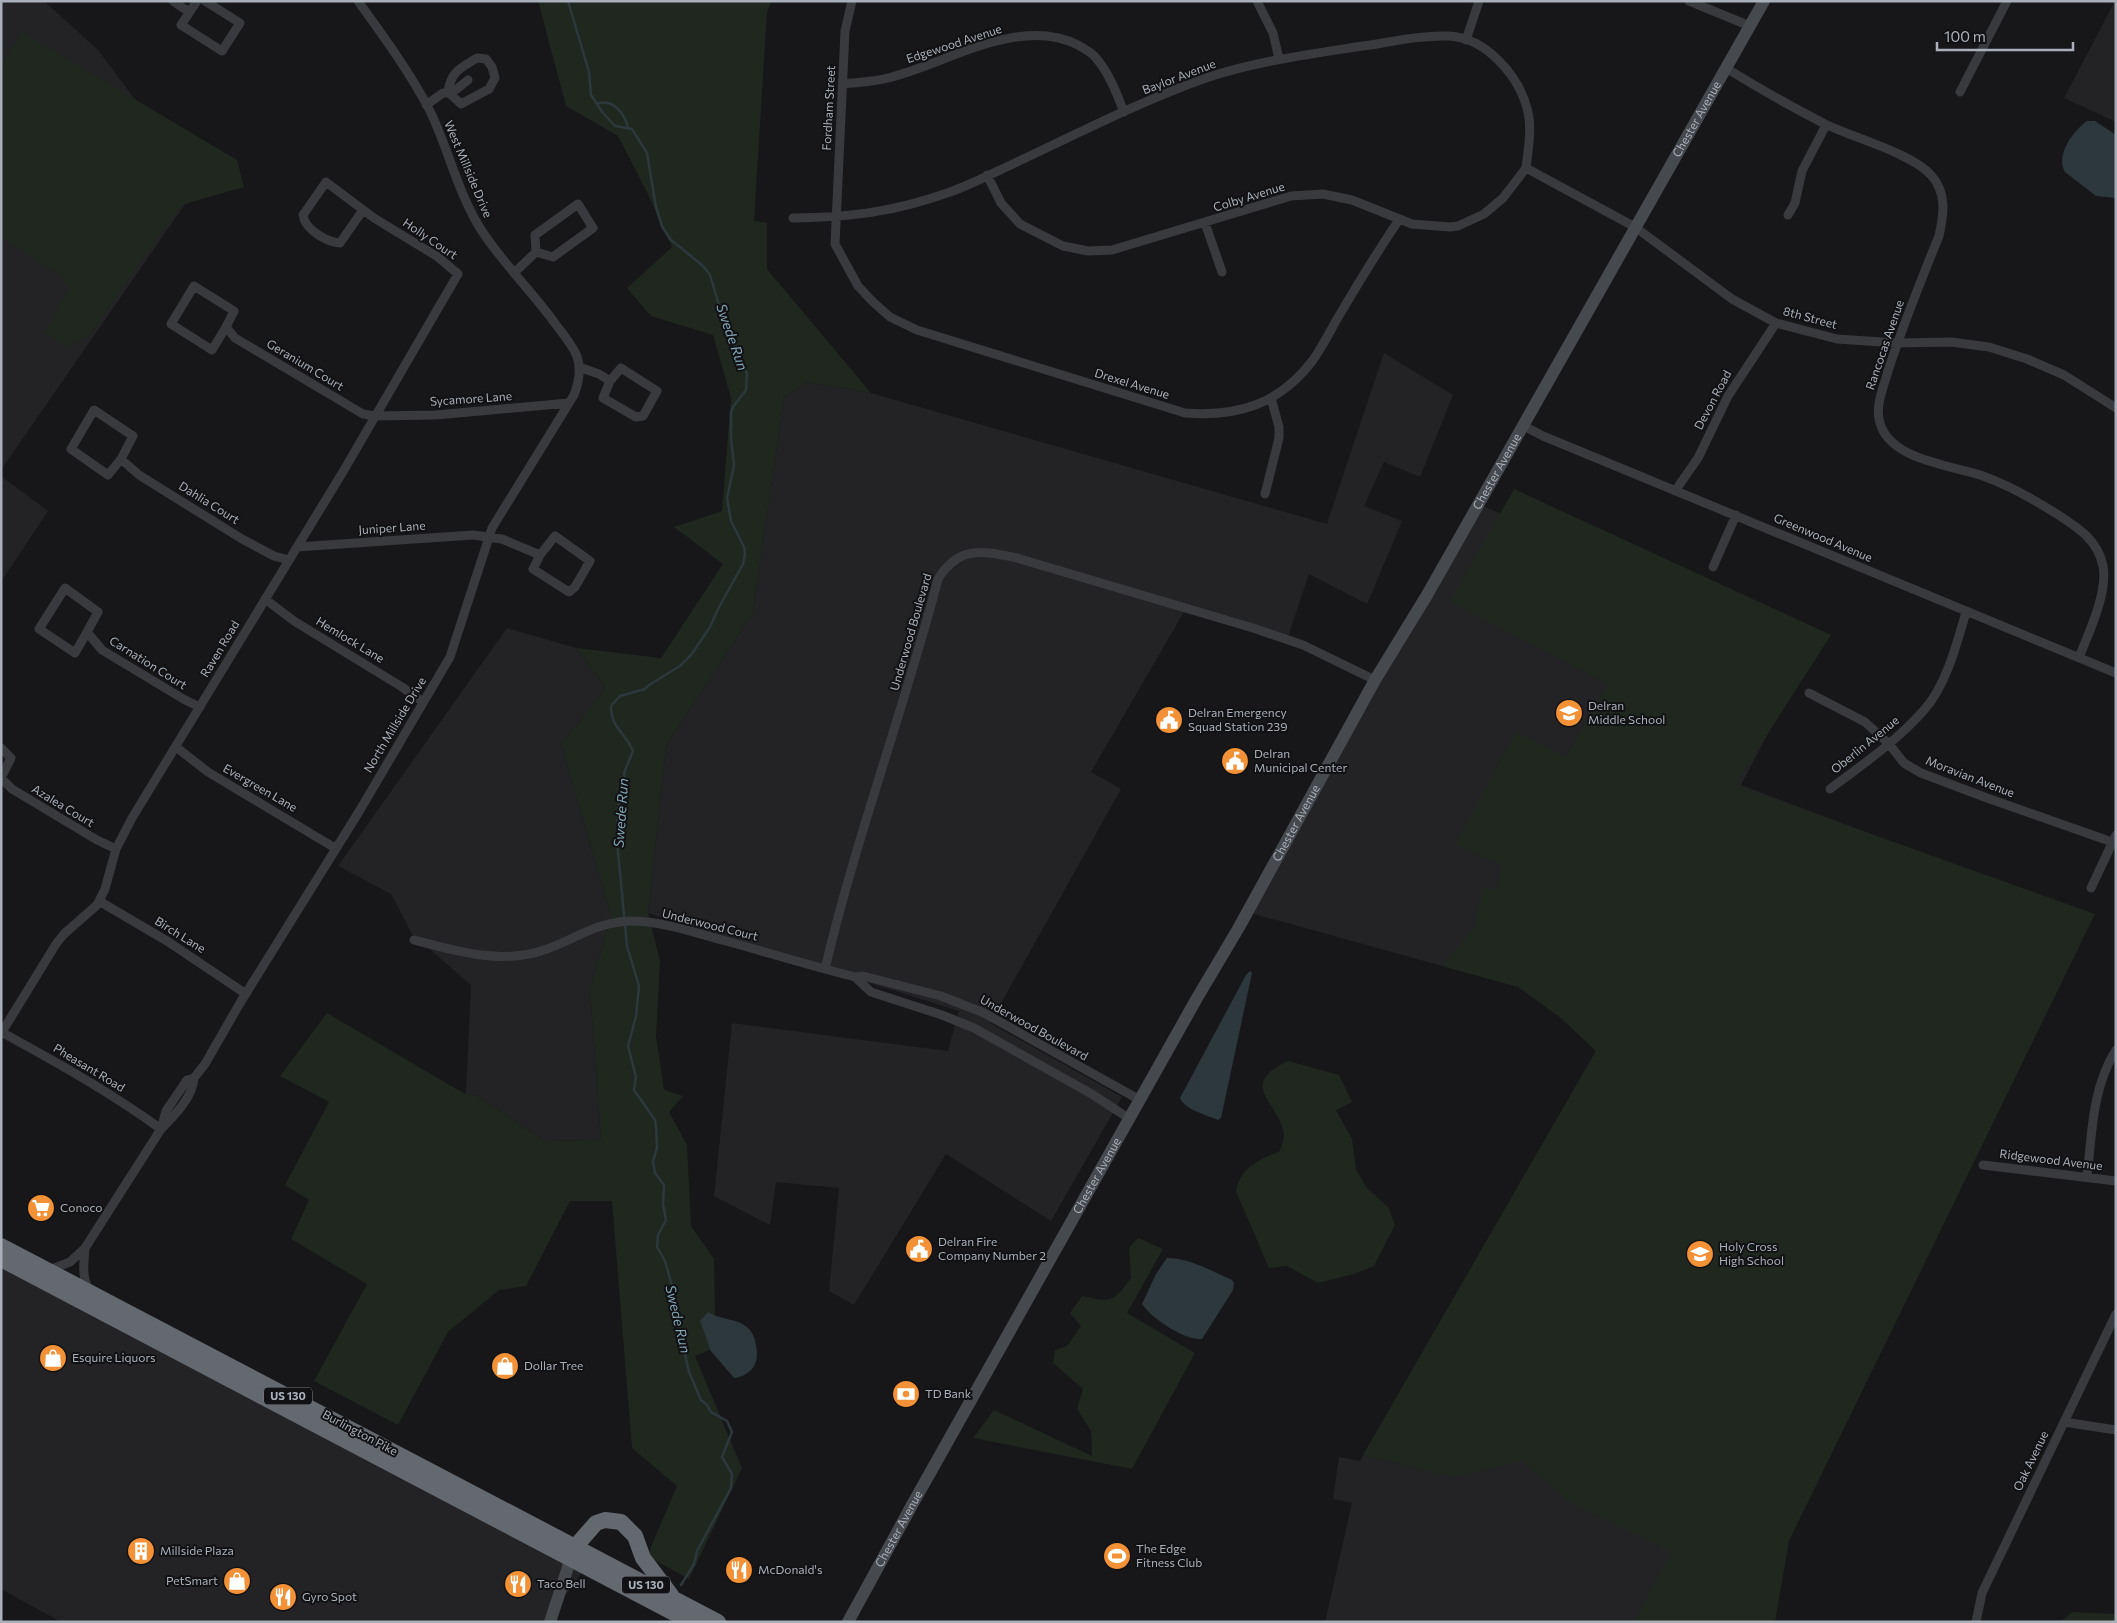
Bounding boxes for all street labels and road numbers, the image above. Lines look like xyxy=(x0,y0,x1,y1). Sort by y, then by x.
street label: Edgewood Avenue xyxy=(904,21,1003,65)
street label: Baylor Avenue xyxy=(1140,56,1217,96)
street label: Fordham Street xyxy=(819,65,837,151)
street label: Chester Avenue xyxy=(1669,78,1723,159)
street label: West Millside Drive xyxy=(442,118,496,219)
street label: Colby Avenue xyxy=(1211,179,1286,214)
street label: Holly Court xyxy=(401,215,460,262)
street label: Rancocas Avenue xyxy=(1862,298,1906,392)
street label: 8th Street xyxy=(1782,303,1839,331)
street label: Geranium Court xyxy=(264,336,347,393)
street label: Drexel Avenue xyxy=(1093,365,1171,401)
street label: Devon Road xyxy=(1691,367,1734,432)
street label: Sycamore Lane xyxy=(429,388,512,408)
street label: Chester Avenue xyxy=(1469,431,1523,512)
street label: Dahlia Court xyxy=(177,478,242,526)
street label: Greenwood Avenue xyxy=(1772,510,1875,564)
street label: Juniper Lane xyxy=(358,518,426,537)
street label: Underwood Boulevard xyxy=(887,571,934,692)
street label: Hemlock Lane xyxy=(314,613,387,665)
street label: Raven Road xyxy=(197,618,242,679)
street label: Carnation Court xyxy=(107,633,190,692)
street label: North Millside Drive xyxy=(360,674,428,775)
street label: Oberlin Avenue xyxy=(1828,713,1901,776)
street label: Moravian Avenue xyxy=(1924,753,2017,799)
street label: Evergreen Lane xyxy=(221,760,300,814)
street label: Azalea Court xyxy=(30,781,97,829)
street label: Chester Avenue xyxy=(1269,782,1322,863)
street label: Underwood Court xyxy=(661,905,760,943)
street label: Birch Lane xyxy=(153,913,208,955)
street label: Underwood Boulevard xyxy=(978,992,1091,1063)
street label: Pheasant Road xyxy=(51,1040,128,1094)
street label: Chester Avenue xyxy=(1069,1135,1123,1216)
street label: Ridgewood Avenue xyxy=(1999,1146,2103,1172)
road number: US 130 xyxy=(264,1388,312,1404)
street label: Burlington Pike xyxy=(320,1406,400,1458)
street label: Oak Avenue xyxy=(2010,1428,2051,1493)
street label: Chester Avenue xyxy=(871,1488,925,1569)
road number: US 130 xyxy=(622,1576,670,1594)

